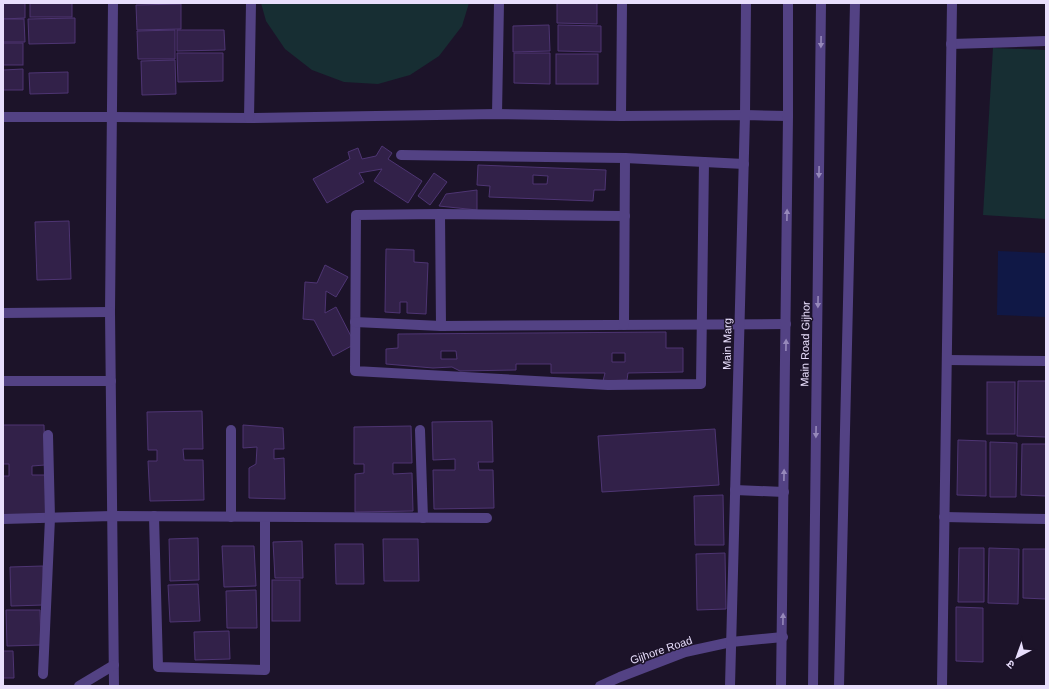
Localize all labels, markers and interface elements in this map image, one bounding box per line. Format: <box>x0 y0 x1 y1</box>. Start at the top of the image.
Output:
one-way arrow <box>818 36 824 49</box>
one-way arrow <box>816 166 823 178</box>
one-way arrow <box>784 208 790 221</box>
one-way arrow <box>815 296 821 309</box>
street label: Main Road Gijhor <box>798 301 812 387</box>
street label: Main Marg <box>721 318 733 370</box>
one-way arrow <box>783 338 789 351</box>
one-way arrow <box>813 426 819 439</box>
one-way arrow <box>781 469 788 481</box>
one-way arrow <box>780 612 786 625</box>
street label: Gijhore Road <box>628 634 694 666</box>
north arrow <box>997 637 1037 677</box>
text: उ <box>1004 658 1017 671</box>

